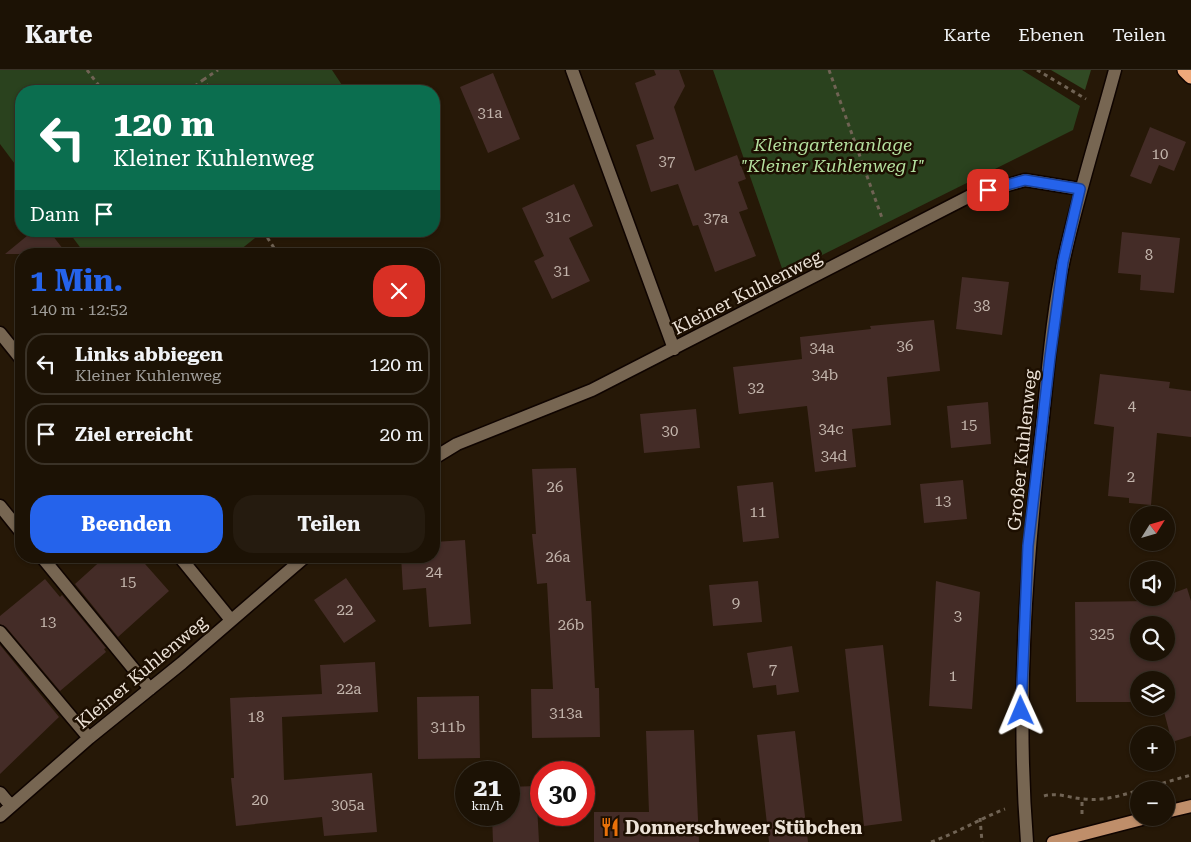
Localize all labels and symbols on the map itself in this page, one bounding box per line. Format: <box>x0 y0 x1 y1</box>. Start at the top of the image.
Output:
house number: 31a <box>478 104 502 122</box>
park label: Kleingartenanlage "Kleiner Kuhlenweg I" <box>741 134 925 176</box>
house number: 10 <box>1152 145 1168 163</box>
house number: 37 <box>659 152 675 170</box>
pin <box>967 169 1009 211</box>
house number: 31c <box>545 208 571 226</box>
house number: 37a <box>704 209 728 227</box>
street label: Kleiner Kuhlenweg <box>669 245 826 339</box>
house number: 8 <box>1145 246 1153 264</box>
house number: 31 <box>554 262 570 280</box>
house number: 38 <box>974 297 990 315</box>
house number: 36 <box>897 337 913 355</box>
house number: 34a <box>810 339 834 357</box>
house number: 34b <box>812 366 838 384</box>
street label: Großer Kuhlenweg <box>1003 368 1041 532</box>
house number: 32 <box>748 379 764 397</box>
house number: 4 <box>1128 397 1137 415</box>
house number: 15 <box>961 416 977 434</box>
house number: 34c <box>818 420 844 438</box>
house number: 30 <box>662 422 678 440</box>
house number: 34d <box>821 447 848 465</box>
house number: 2 <box>1127 468 1135 486</box>
house number: 26 <box>547 478 563 496</box>
house number: 13 <box>935 492 951 510</box>
house number: 11 <box>750 503 766 521</box>
north arrow <box>1130 506 1175 551</box>
house number: 26a <box>546 548 570 566</box>
house number: 24 <box>426 563 443 581</box>
house number: 15 <box>120 573 136 591</box>
house number: 9 <box>732 594 740 612</box>
house number: 22 <box>337 601 353 619</box>
house number: 3 <box>954 607 962 625</box>
street label: Kleiner Kuhlenweg <box>71 611 211 733</box>
house number: 13 <box>40 613 56 631</box>
house number: 26b <box>558 616 584 634</box>
house number: 325 <box>1089 625 1115 643</box>
house number: 7 <box>769 660 777 678</box>
house number: 1 <box>949 667 957 685</box>
house number: 22a <box>337 680 361 698</box>
position arrow <box>994 684 1046 736</box>
house number: 313a <box>549 704 583 722</box>
house number: 18 <box>248 708 264 726</box>
house number: 311b <box>431 718 465 736</box>
speed limit sign: 30 <box>530 761 595 826</box>
house number: 20 <box>252 791 268 809</box>
house number: 305a <box>331 796 365 814</box>
restaurant icon: Donnerschweer Stübchen <box>599 816 621 838</box>
place label: Donnerschweer Stübchen <box>625 817 862 838</box>

